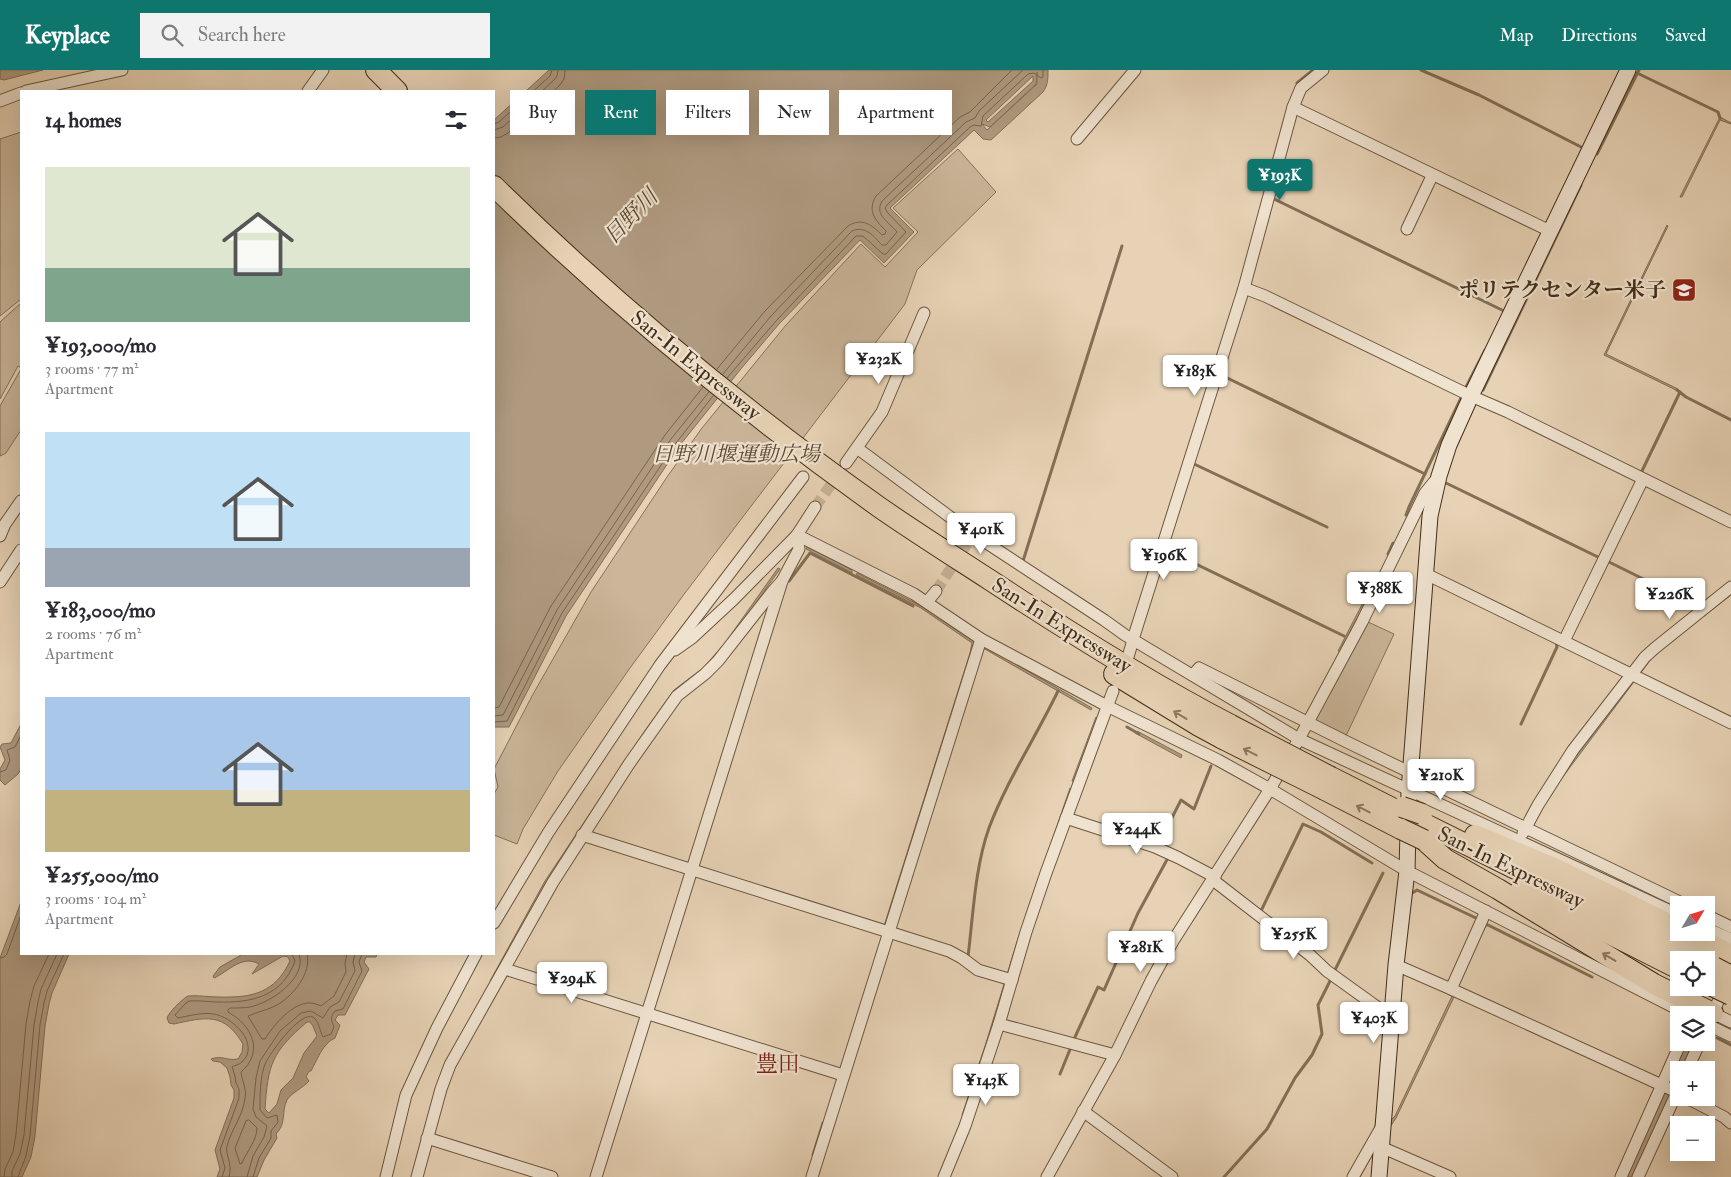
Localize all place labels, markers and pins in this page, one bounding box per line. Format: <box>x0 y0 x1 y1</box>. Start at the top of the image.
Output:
pin: ¥193K <box>1245 158 1315 201</box>
place label: ポリテクセンター米子 <box>1458 277 1666 304</box>
school or university icon: ポリテクセンター米子 <box>1671 277 1697 303</box>
pin: ¥232K <box>844 342 914 385</box>
pin: ¥183K <box>1160 354 1230 397</box>
pin: ¥401K <box>946 512 1016 555</box>
pin: ¥196K <box>1129 538 1199 581</box>
pin: ¥388K <box>1345 572 1415 614</box>
pin: ¥226K <box>1635 578 1705 620</box>
pin: ¥210K <box>1406 758 1476 801</box>
pin: ¥244K <box>1102 812 1172 855</box>
pin: ¥255K <box>1259 918 1329 960</box>
pin: ¥281K <box>1106 930 1176 973</box>
pin: ¥294K <box>537 962 607 1004</box>
pin: ¥403K <box>1339 1002 1409 1044</box>
pin: ¥143K <box>951 1064 1021 1106</box>

